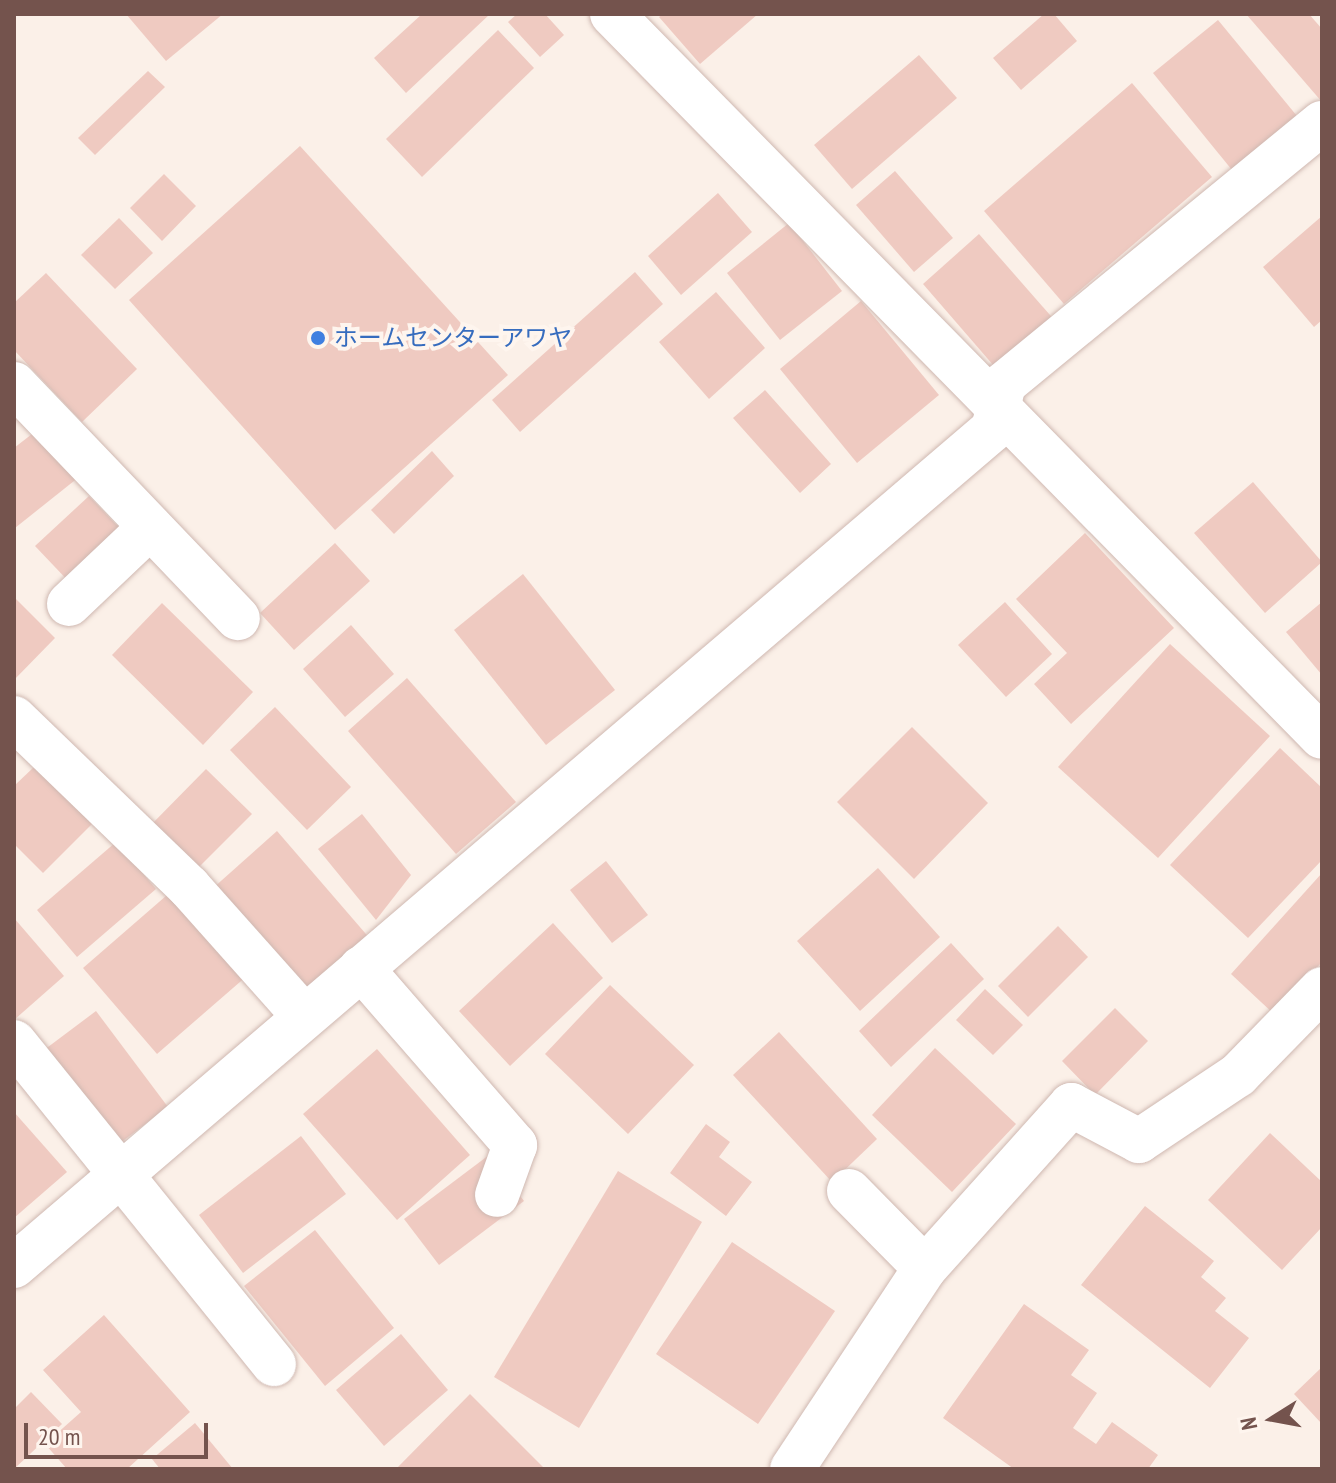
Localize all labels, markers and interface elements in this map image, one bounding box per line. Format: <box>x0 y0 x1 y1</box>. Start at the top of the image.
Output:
place label: ホームセンターアワヤ <box>334 324 574 352</box>
marker: ホームセンターアワヤ <box>309 329 327 347</box>
north arrow <box>1232 1379 1312 1459</box>
scale bar <box>28 1407 212 1457</box>
text: N <box>1234 1415 1263 1432</box>
text: 20 m <box>38 1421 80 1452</box>

